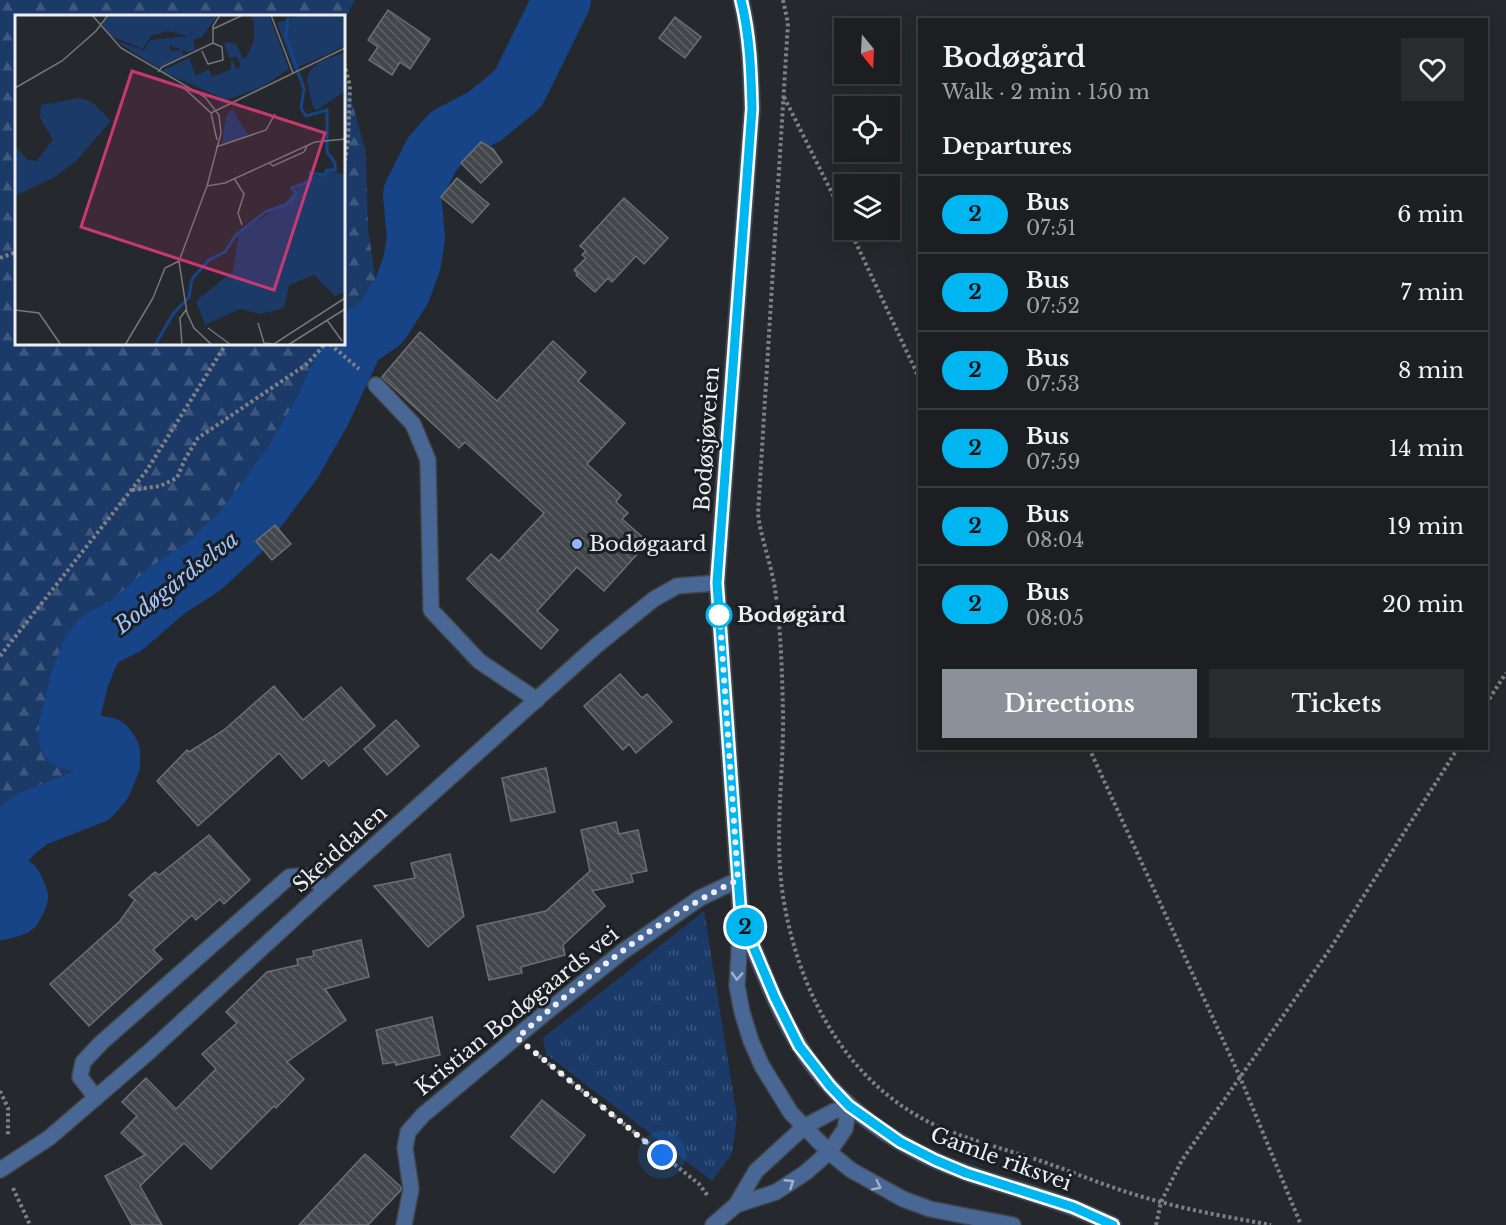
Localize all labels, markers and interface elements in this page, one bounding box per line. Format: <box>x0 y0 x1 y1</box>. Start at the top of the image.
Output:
inset map <box>15 15 345 345</box>
north arrow <box>834 18 900 84</box>
map controls <box>834 18 900 240</box>
button: heart <box>1401 38 1464 101</box>
text: Bodøgård <box>942 40 1086 75</box>
text: Walk · 2 min · 150 m <box>942 80 1150 104</box>
button: locate <box>834 96 900 162</box>
text: Departures <box>942 133 1072 160</box>
button: layers <box>834 174 900 240</box>
text: Bus <box>1026 189 1069 216</box>
text: 2 <box>968 201 982 227</box>
text: 6 min <box>1397 201 1464 228</box>
text: 07:51 <box>1026 216 1076 240</box>
text: Bus <box>1026 267 1069 294</box>
text: 2 <box>968 279 982 305</box>
text: 7 min <box>1400 279 1464 306</box>
text: 07:52 <box>1026 294 1080 318</box>
text: Bus <box>1026 345 1069 372</box>
text: 2 <box>968 357 982 383</box>
text: 8 min <box>1398 357 1464 384</box>
street label: Bodøsjøveien <box>689 366 725 512</box>
text: 07:53 <box>1026 372 1080 396</box>
text: Bus <box>1026 423 1069 450</box>
text: 2 <box>968 435 982 461</box>
text: 14 min <box>1389 435 1464 462</box>
text: 07:59 <box>1026 450 1080 474</box>
text: Bus <box>1026 501 1069 528</box>
text: 2 <box>968 513 982 539</box>
text: 19 min <box>1387 513 1464 540</box>
water label: Bodøgårdselva <box>108 526 244 640</box>
text: 08:04 <box>1026 528 1084 552</box>
place label: Bodøgaard <box>589 531 707 557</box>
marker: Bodøgaard <box>570 537 584 551</box>
text: Bus <box>1026 579 1069 606</box>
text: 2 <box>968 591 982 617</box>
text: 20 min <box>1382 591 1464 618</box>
marker: Bodøgård <box>706 602 732 628</box>
place label: Bodøgård <box>737 602 846 628</box>
text: 08:05 <box>1026 606 1084 630</box>
button: Directions <box>942 669 1197 738</box>
button: Tickets <box>1209 669 1464 738</box>
street label: Skeiddalen <box>287 800 393 898</box>
line badge: 2 <box>726 908 765 946</box>
text: 2 <box>738 914 752 940</box>
street label: Kristian Bodøgaards vei <box>410 921 624 1101</box>
one-way arrow <box>731 972 744 981</box>
street label: Gamle riksvei <box>927 1121 1075 1197</box>
your location <box>647 1140 677 1170</box>
one-way arrow <box>870 1178 881 1190</box>
one-way arrow <box>783 1180 794 1191</box>

